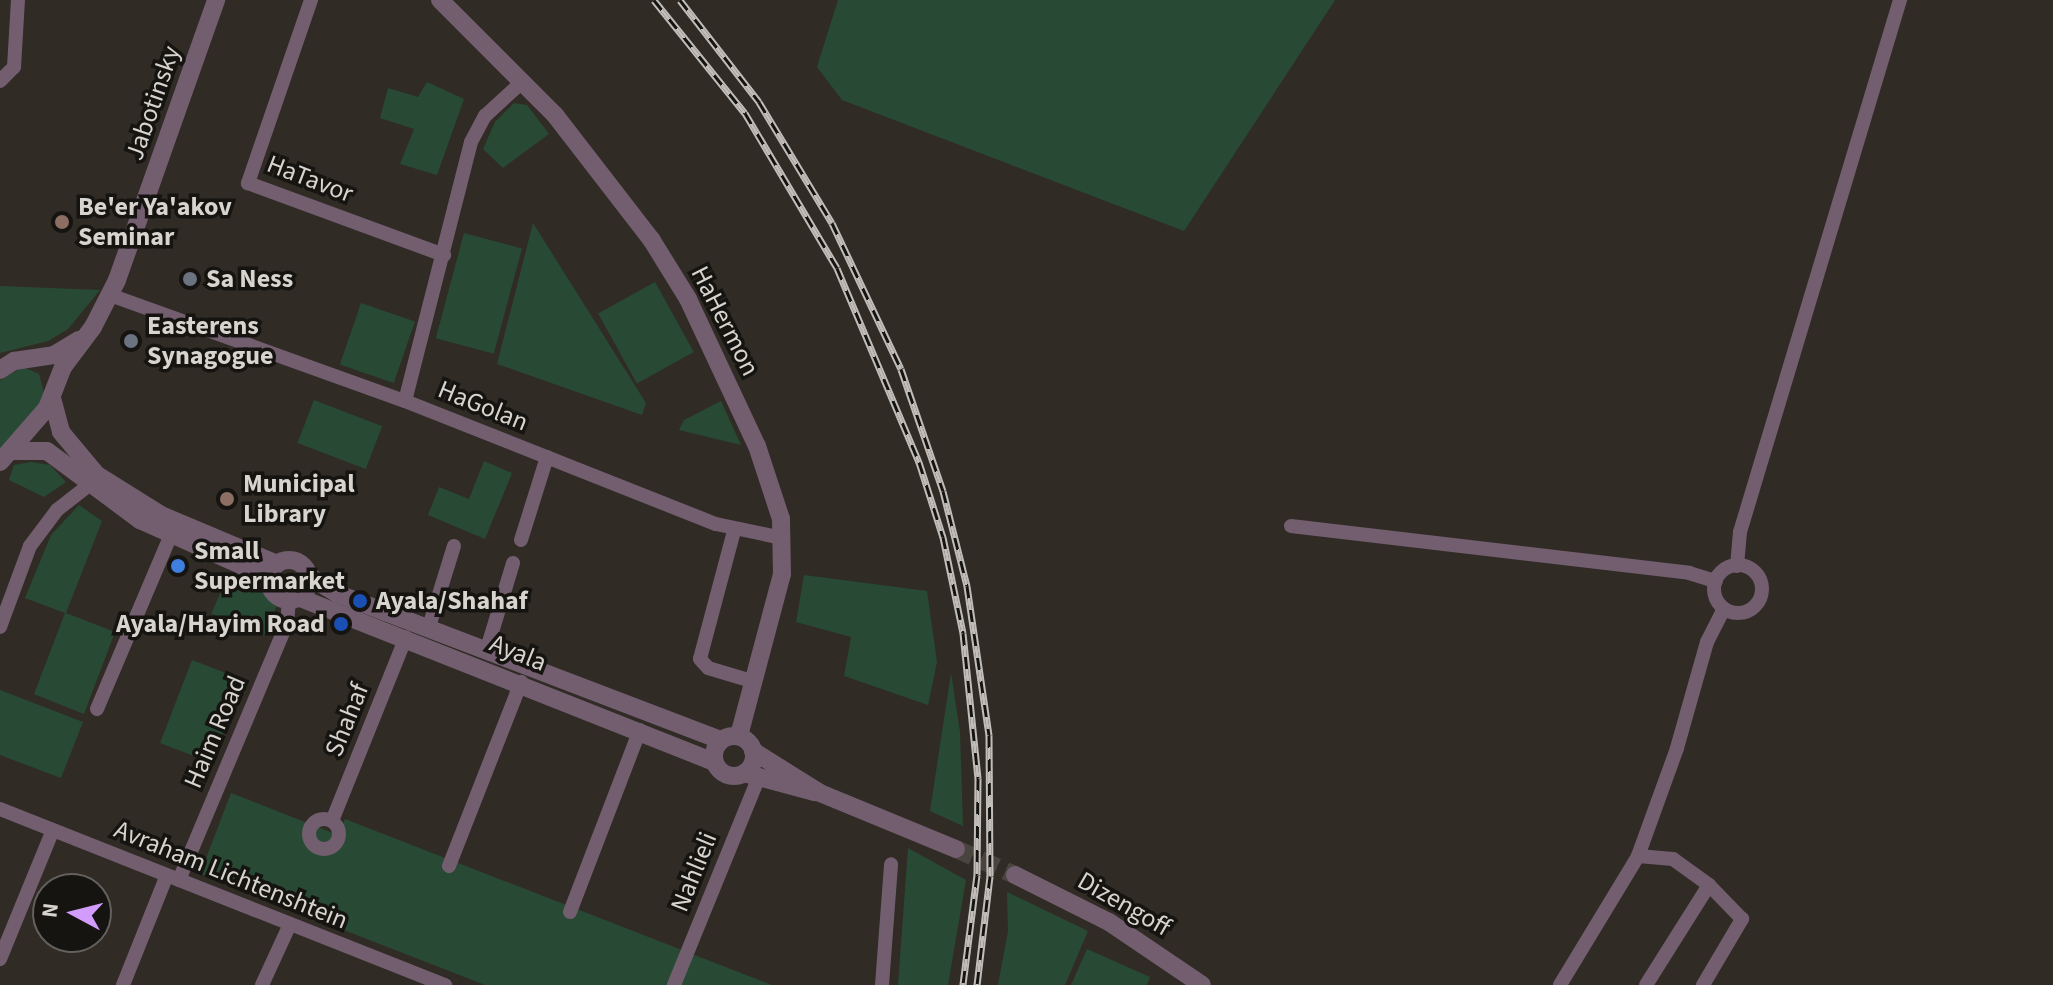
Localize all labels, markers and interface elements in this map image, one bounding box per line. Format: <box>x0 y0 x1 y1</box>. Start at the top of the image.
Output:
street label: Jabotinsky <box>119 42 187 164</box>
street label: HaTavor <box>263 148 357 210</box>
place label: Be'er Ya'akov Seminar <box>78 191 232 252</box>
marker: Be'er Ya'akov Seminar <box>53 213 71 231</box>
street label: HaHermon <box>684 261 766 381</box>
place label: Sa Ness <box>206 263 293 295</box>
marker: Sa Ness <box>181 270 199 288</box>
place label: Easterens Synagogue <box>147 310 274 372</box>
marker: Easterens Synagogue <box>122 332 140 350</box>
street label: HaGolan <box>434 374 532 438</box>
place label: Municipal Library <box>243 468 355 530</box>
marker: Municipal Library <box>218 490 236 508</box>
place label: Small Supermarket <box>194 535 345 596</box>
marker: Small Supermarket <box>169 557 187 575</box>
place label: Ayala/Shahaf <box>376 585 528 617</box>
marker: Ayala/Shahaf <box>351 592 369 610</box>
place label: Ayala/Hayim Road <box>116 608 325 640</box>
marker: Ayala/Hayim Road <box>332 615 350 633</box>
street label: Ayala <box>485 628 551 678</box>
street label: Haim Road <box>177 671 253 793</box>
street label: Shahaf <box>318 679 376 761</box>
street label: Avraham Lichtenshtein <box>110 814 352 936</box>
street label: Nahlieli <box>664 828 724 916</box>
street label: Dizengoff <box>1072 865 1176 943</box>
north arrow <box>32 873 112 953</box>
text: N <box>33 901 67 920</box>

